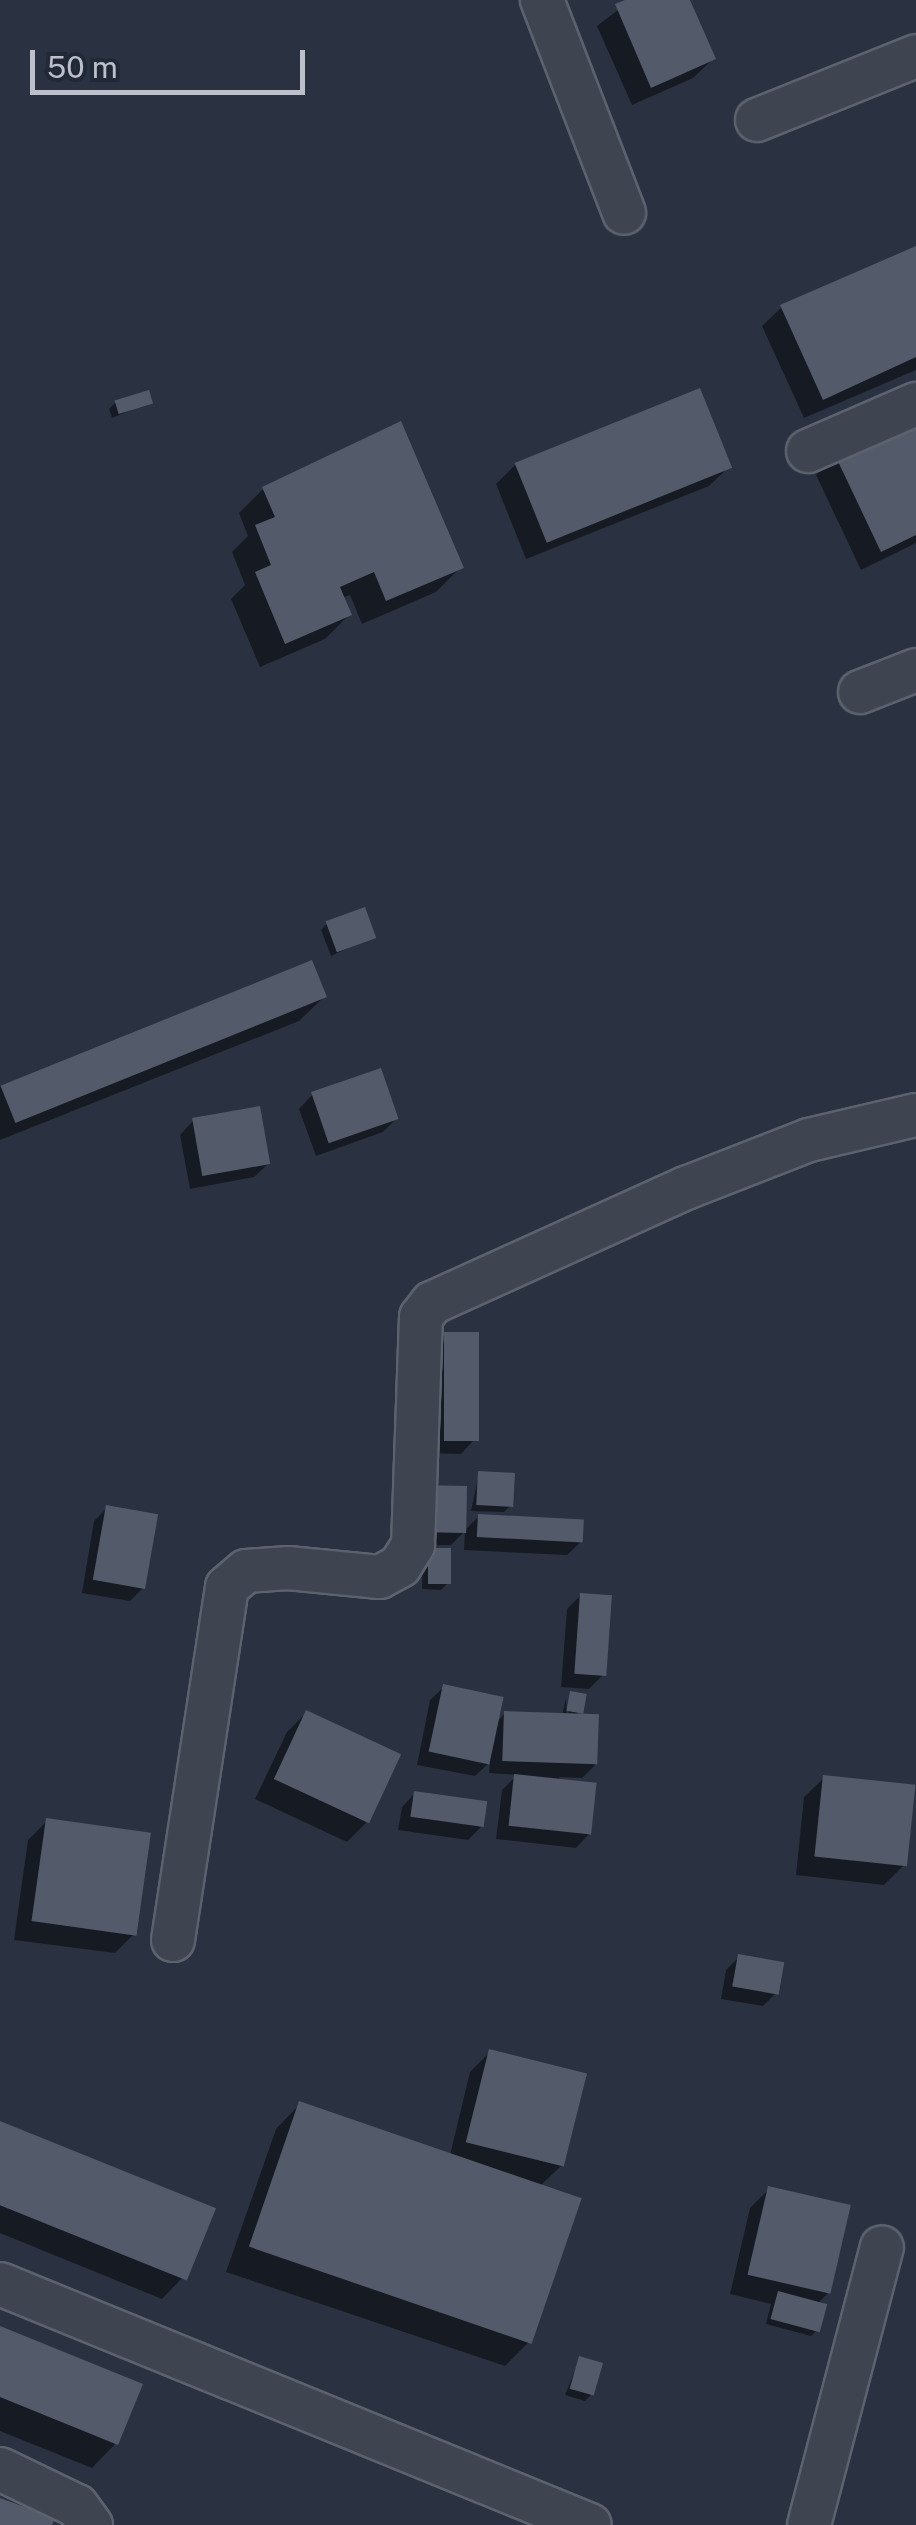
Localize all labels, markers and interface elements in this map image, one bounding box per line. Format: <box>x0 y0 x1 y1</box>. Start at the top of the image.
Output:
scale bar <box>35 30 310 92</box>
text: 50 m <box>47 49 118 85</box>

